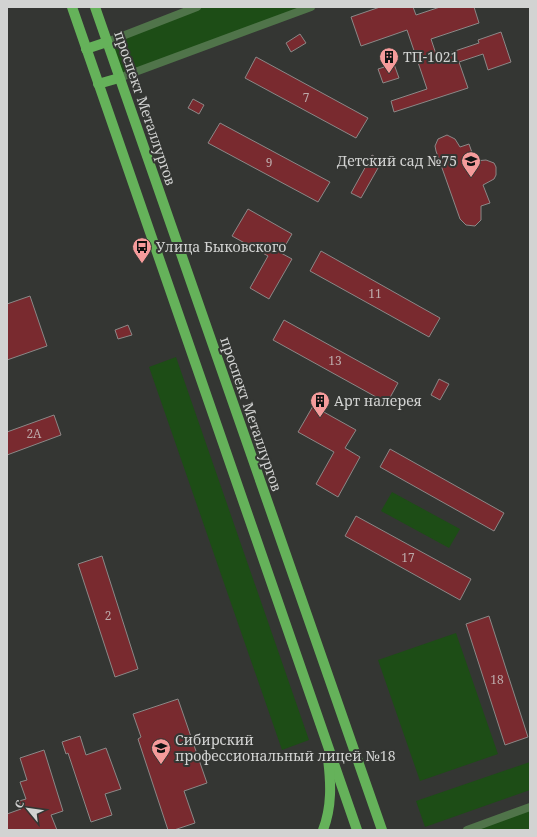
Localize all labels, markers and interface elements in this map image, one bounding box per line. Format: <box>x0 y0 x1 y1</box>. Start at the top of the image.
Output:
street label: проспект Металлургов <box>110 28 181 188</box>
building icon: ТП-1021 <box>378 46 400 74</box>
place label: ТП-1021 <box>403 47 458 66</box>
house number: 7 <box>303 89 310 106</box>
school or university icon: Детский сад №75 <box>460 150 482 178</box>
place label: Детский сад №75 <box>337 151 457 170</box>
house number: 9 <box>266 154 272 171</box>
bus stop icon: Улица Быковского <box>131 236 153 264</box>
place label: Улица Быковского <box>156 237 286 256</box>
house number: 11 <box>368 285 382 302</box>
street label: проспект Металлургов <box>216 334 287 494</box>
house number: 13 <box>328 352 342 369</box>
building icon: Арт налерея <box>309 390 331 418</box>
place label: Арт налерея <box>334 391 422 410</box>
house number: 2А <box>26 425 42 442</box>
house number: 17 <box>401 549 415 566</box>
house number: 2 <box>105 607 111 624</box>
house number: 18 <box>490 671 504 688</box>
place label: Сибирский профессиональный лицей №18 <box>175 730 396 765</box>
school or university icon: Сибирский профессиональный лицей №18 <box>150 737 172 765</box>
north arrow <box>8 789 48 829</box>
text: С <box>10 797 27 811</box>

